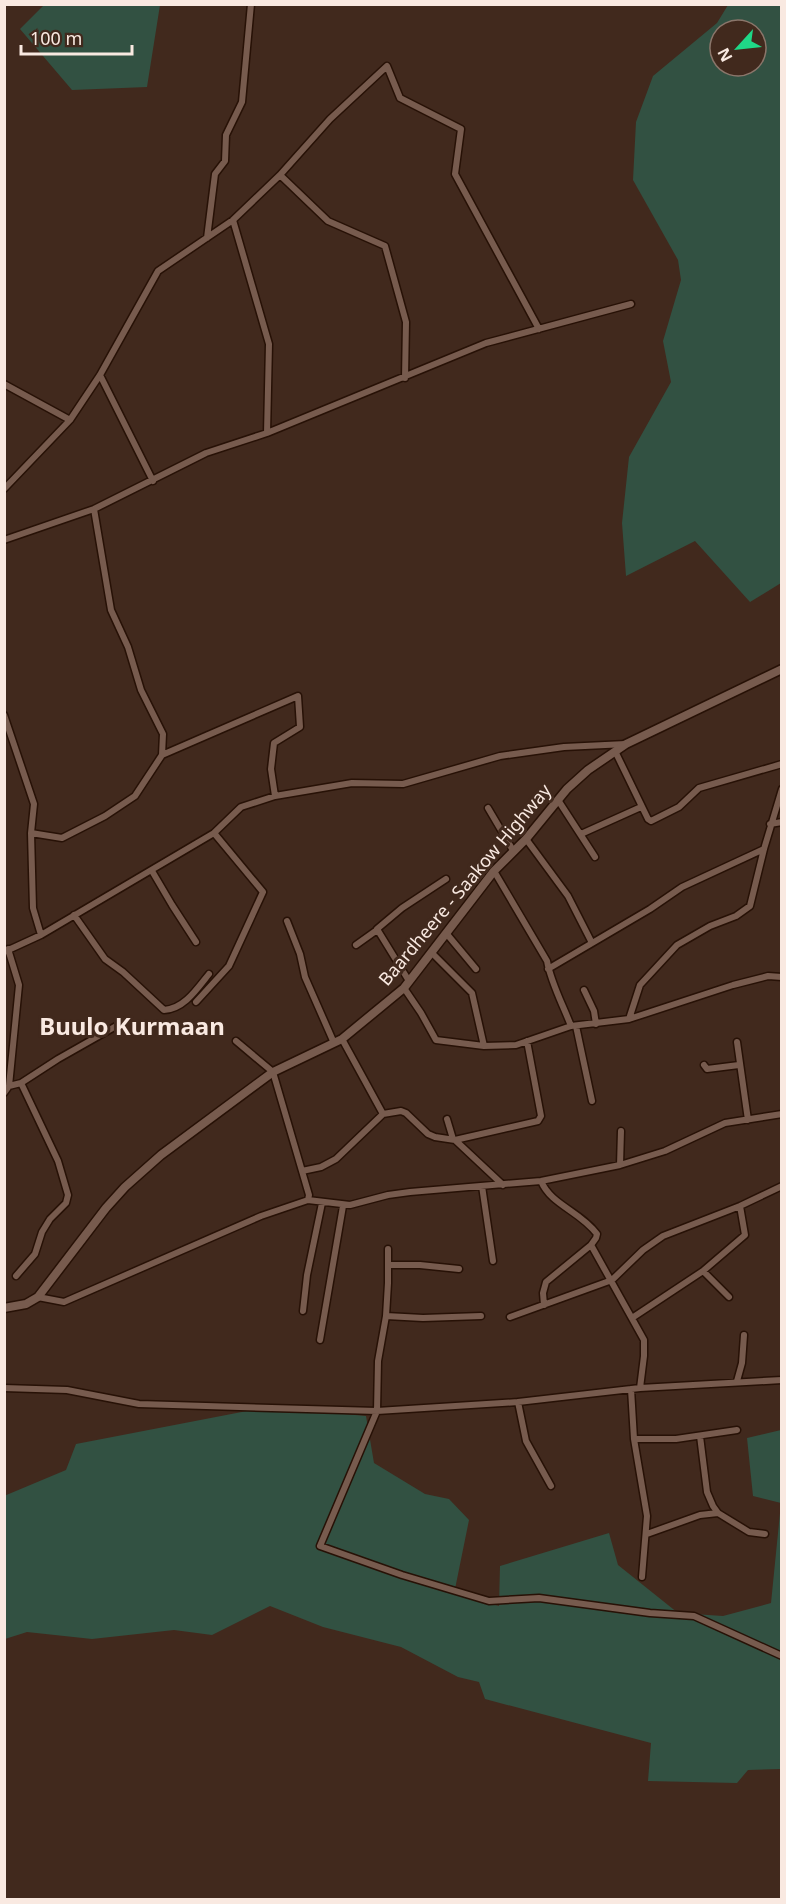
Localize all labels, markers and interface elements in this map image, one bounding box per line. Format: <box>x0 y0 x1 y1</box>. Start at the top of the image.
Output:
scale bar <box>21 18 132 56</box>
north arrow <box>708 18 768 78</box>
text: 100 m <box>30 26 82 50</box>
text: N <box>712 44 737 66</box>
street label: Baardheere - Saakow Highway <box>373 778 556 990</box>
district label: Buulo Kurmaan <box>39 1009 225 1042</box>

